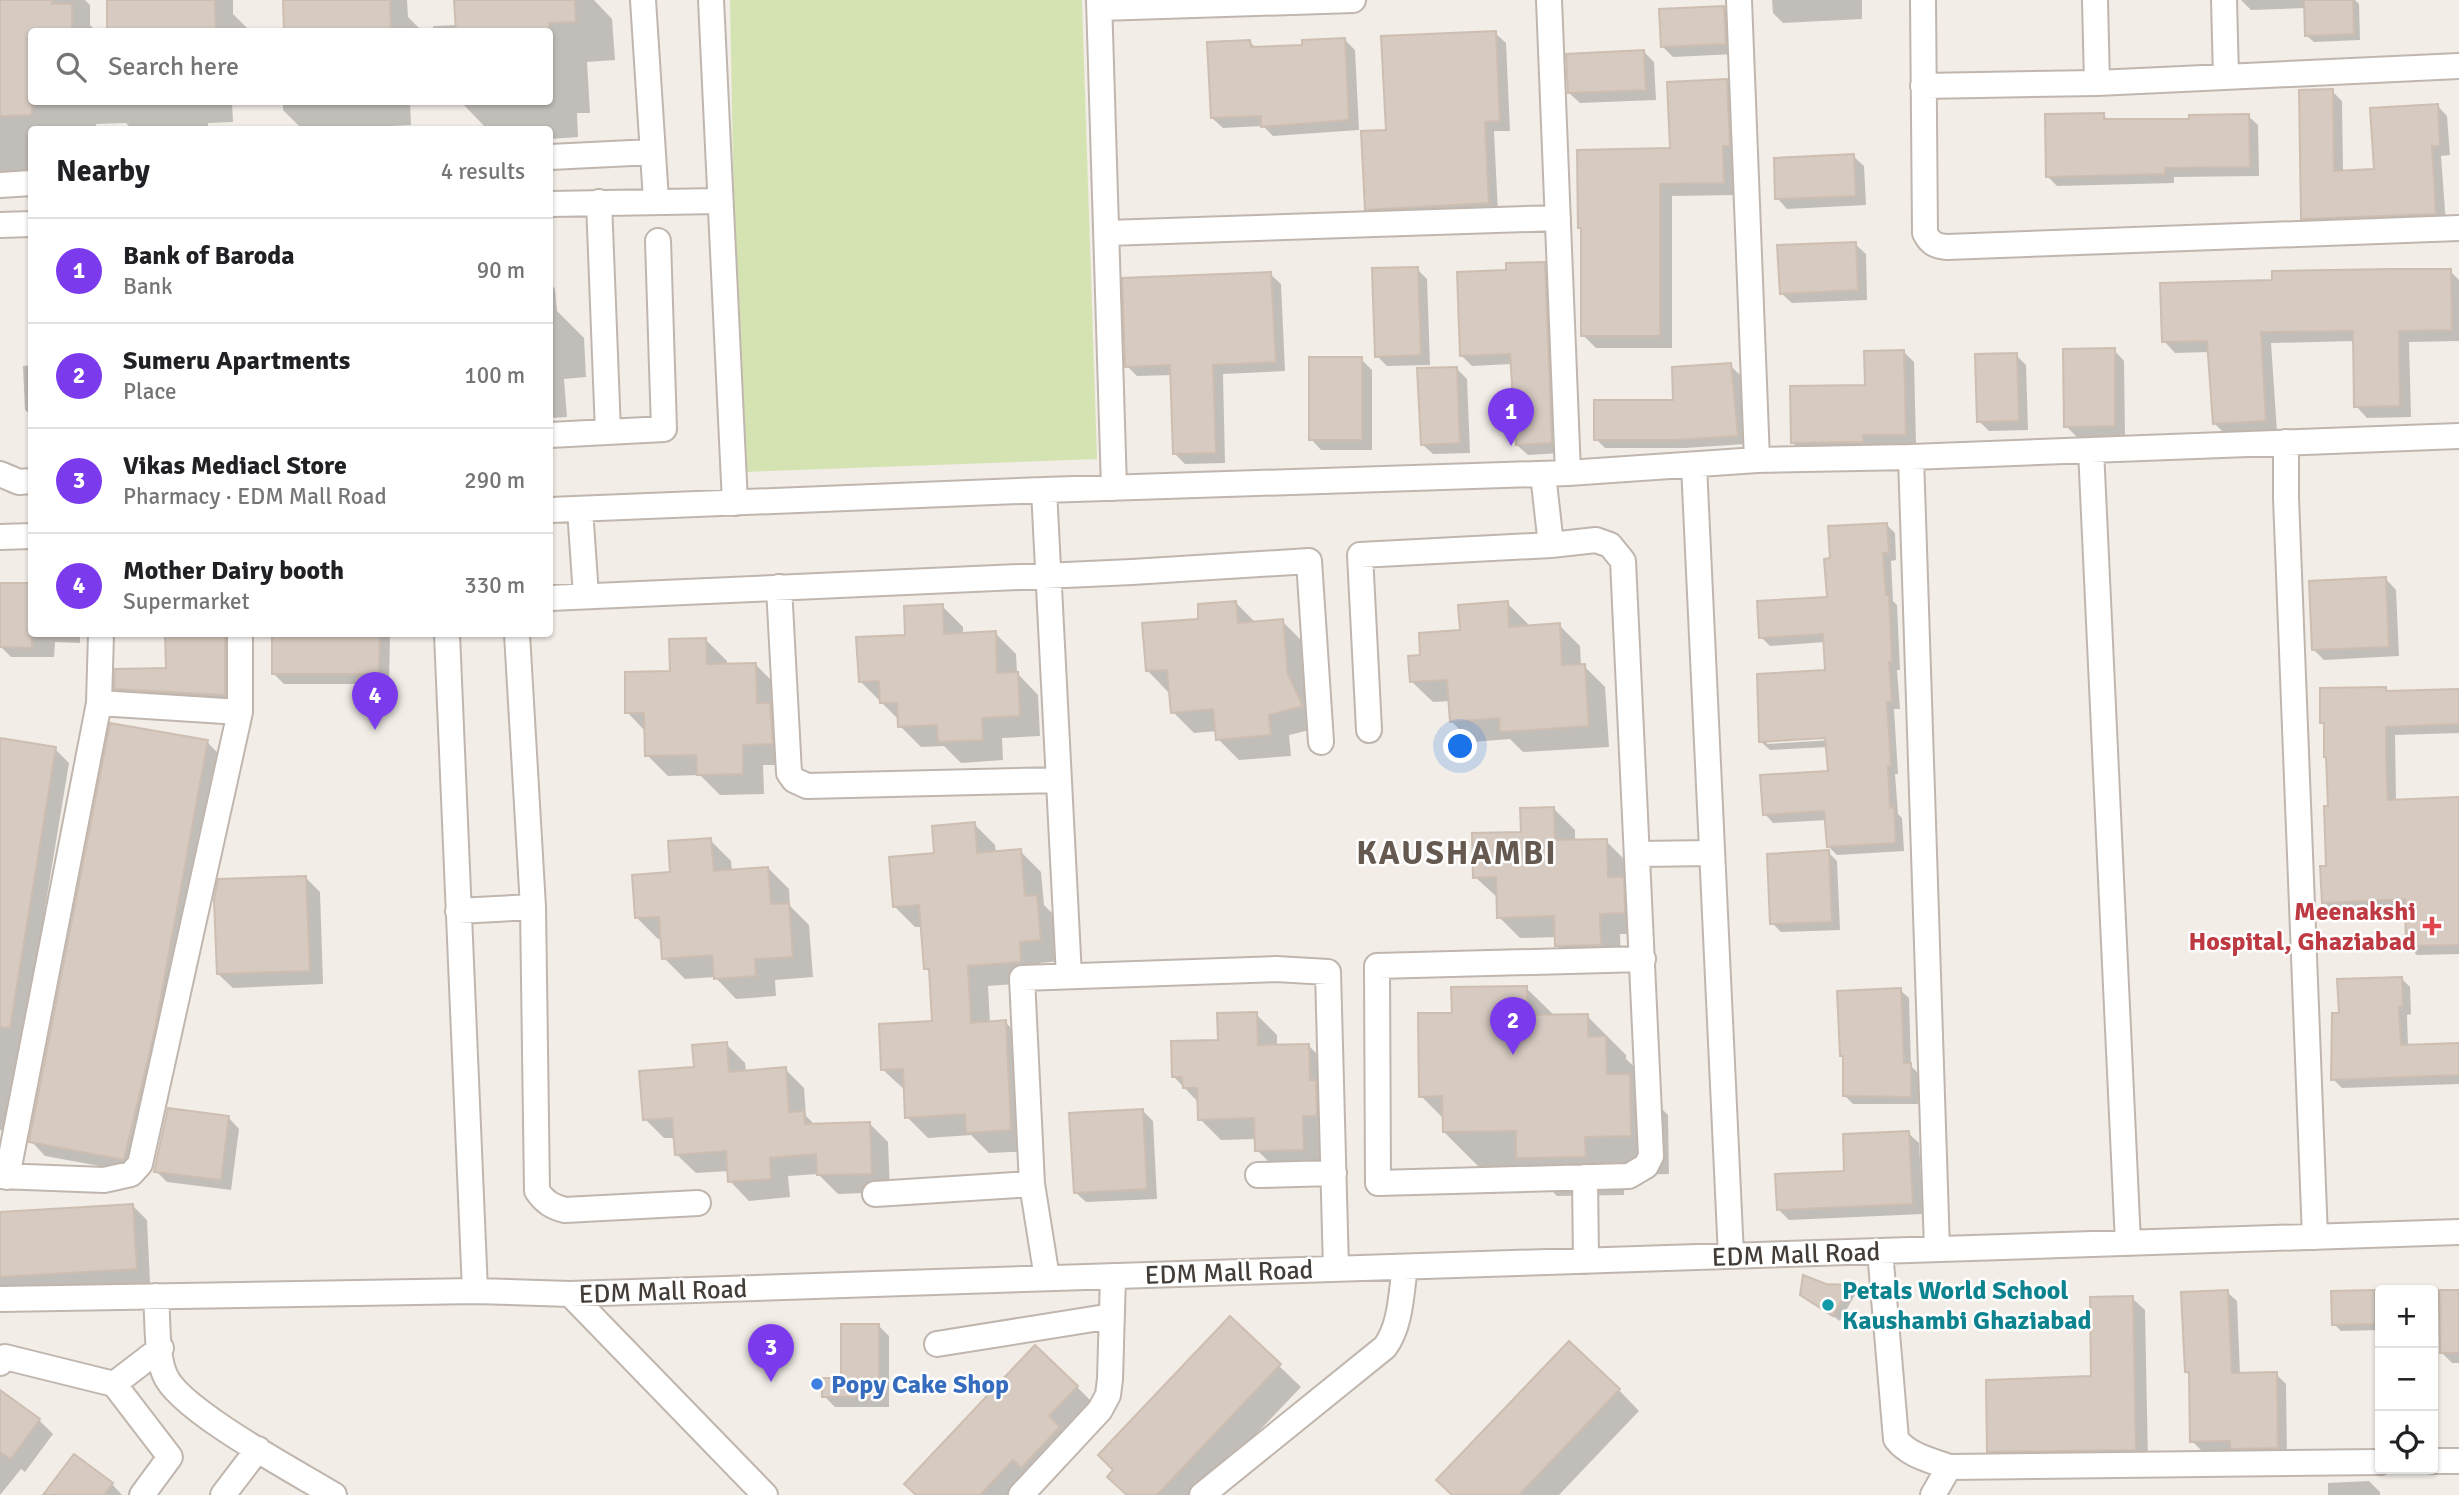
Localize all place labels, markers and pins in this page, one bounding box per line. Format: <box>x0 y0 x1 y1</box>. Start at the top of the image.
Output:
pin: 1 <box>1488 388 1534 446</box>
pin: 4 <box>352 672 398 730</box>
place label: Meenakshi Hospital, Ghaziabad <box>2188 896 2416 958</box>
marker: Meenakshi Hospital, Ghaziabad <box>2422 916 2442 936</box>
pin: 2 <box>1490 997 1536 1055</box>
place label: Petals World School Kaushambi Ghaziabad <box>1842 1275 2092 1337</box>
marker: Petals World School Kaushambi Ghaziabad <box>1820 1297 1836 1313</box>
pin: 3 <box>748 1324 794 1382</box>
place label: Popy Cake Shop <box>831 1369 1009 1401</box>
marker: Popy Cake Shop <box>809 1376 825 1392</box>

